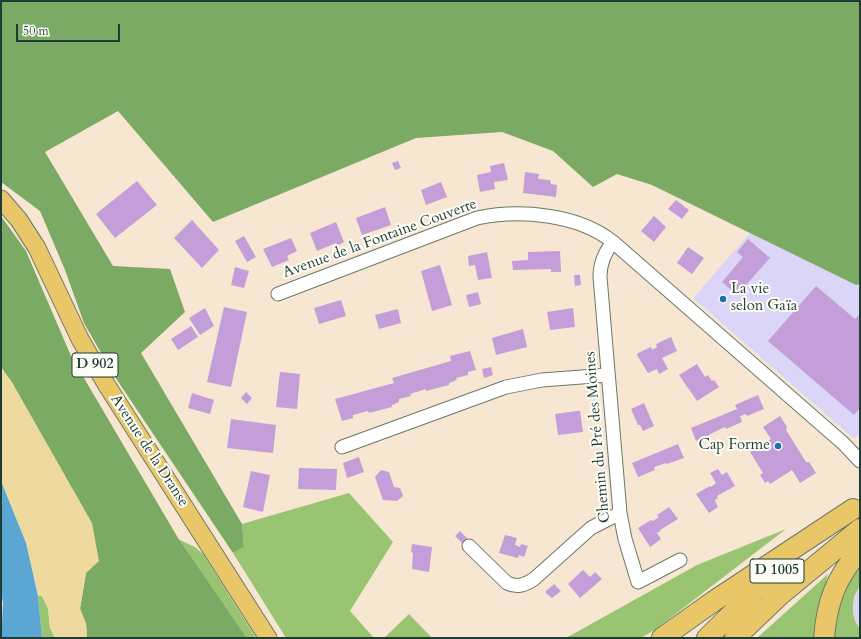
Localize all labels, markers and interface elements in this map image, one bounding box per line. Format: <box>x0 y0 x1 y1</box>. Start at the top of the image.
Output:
scale bar <box>18 16 122 42</box>
text: 50 m <box>23 23 49 39</box>
street label: Avenue de la Fontaine Couverte <box>281 195 479 283</box>
place label: La vie selon Gaïa <box>731 281 797 316</box>
marker: La vie selon Gaïa <box>718 294 728 304</box>
street label: Chemin du Pré des Moines <box>582 351 614 523</box>
road number: D 902 <box>72 353 118 377</box>
street label: Avenue de la Dranse <box>106 391 192 511</box>
place label: Cap Forme <box>698 437 770 455</box>
marker: Cap Forme <box>773 441 783 451</box>
road number: D 1005 <box>750 559 804 583</box>

